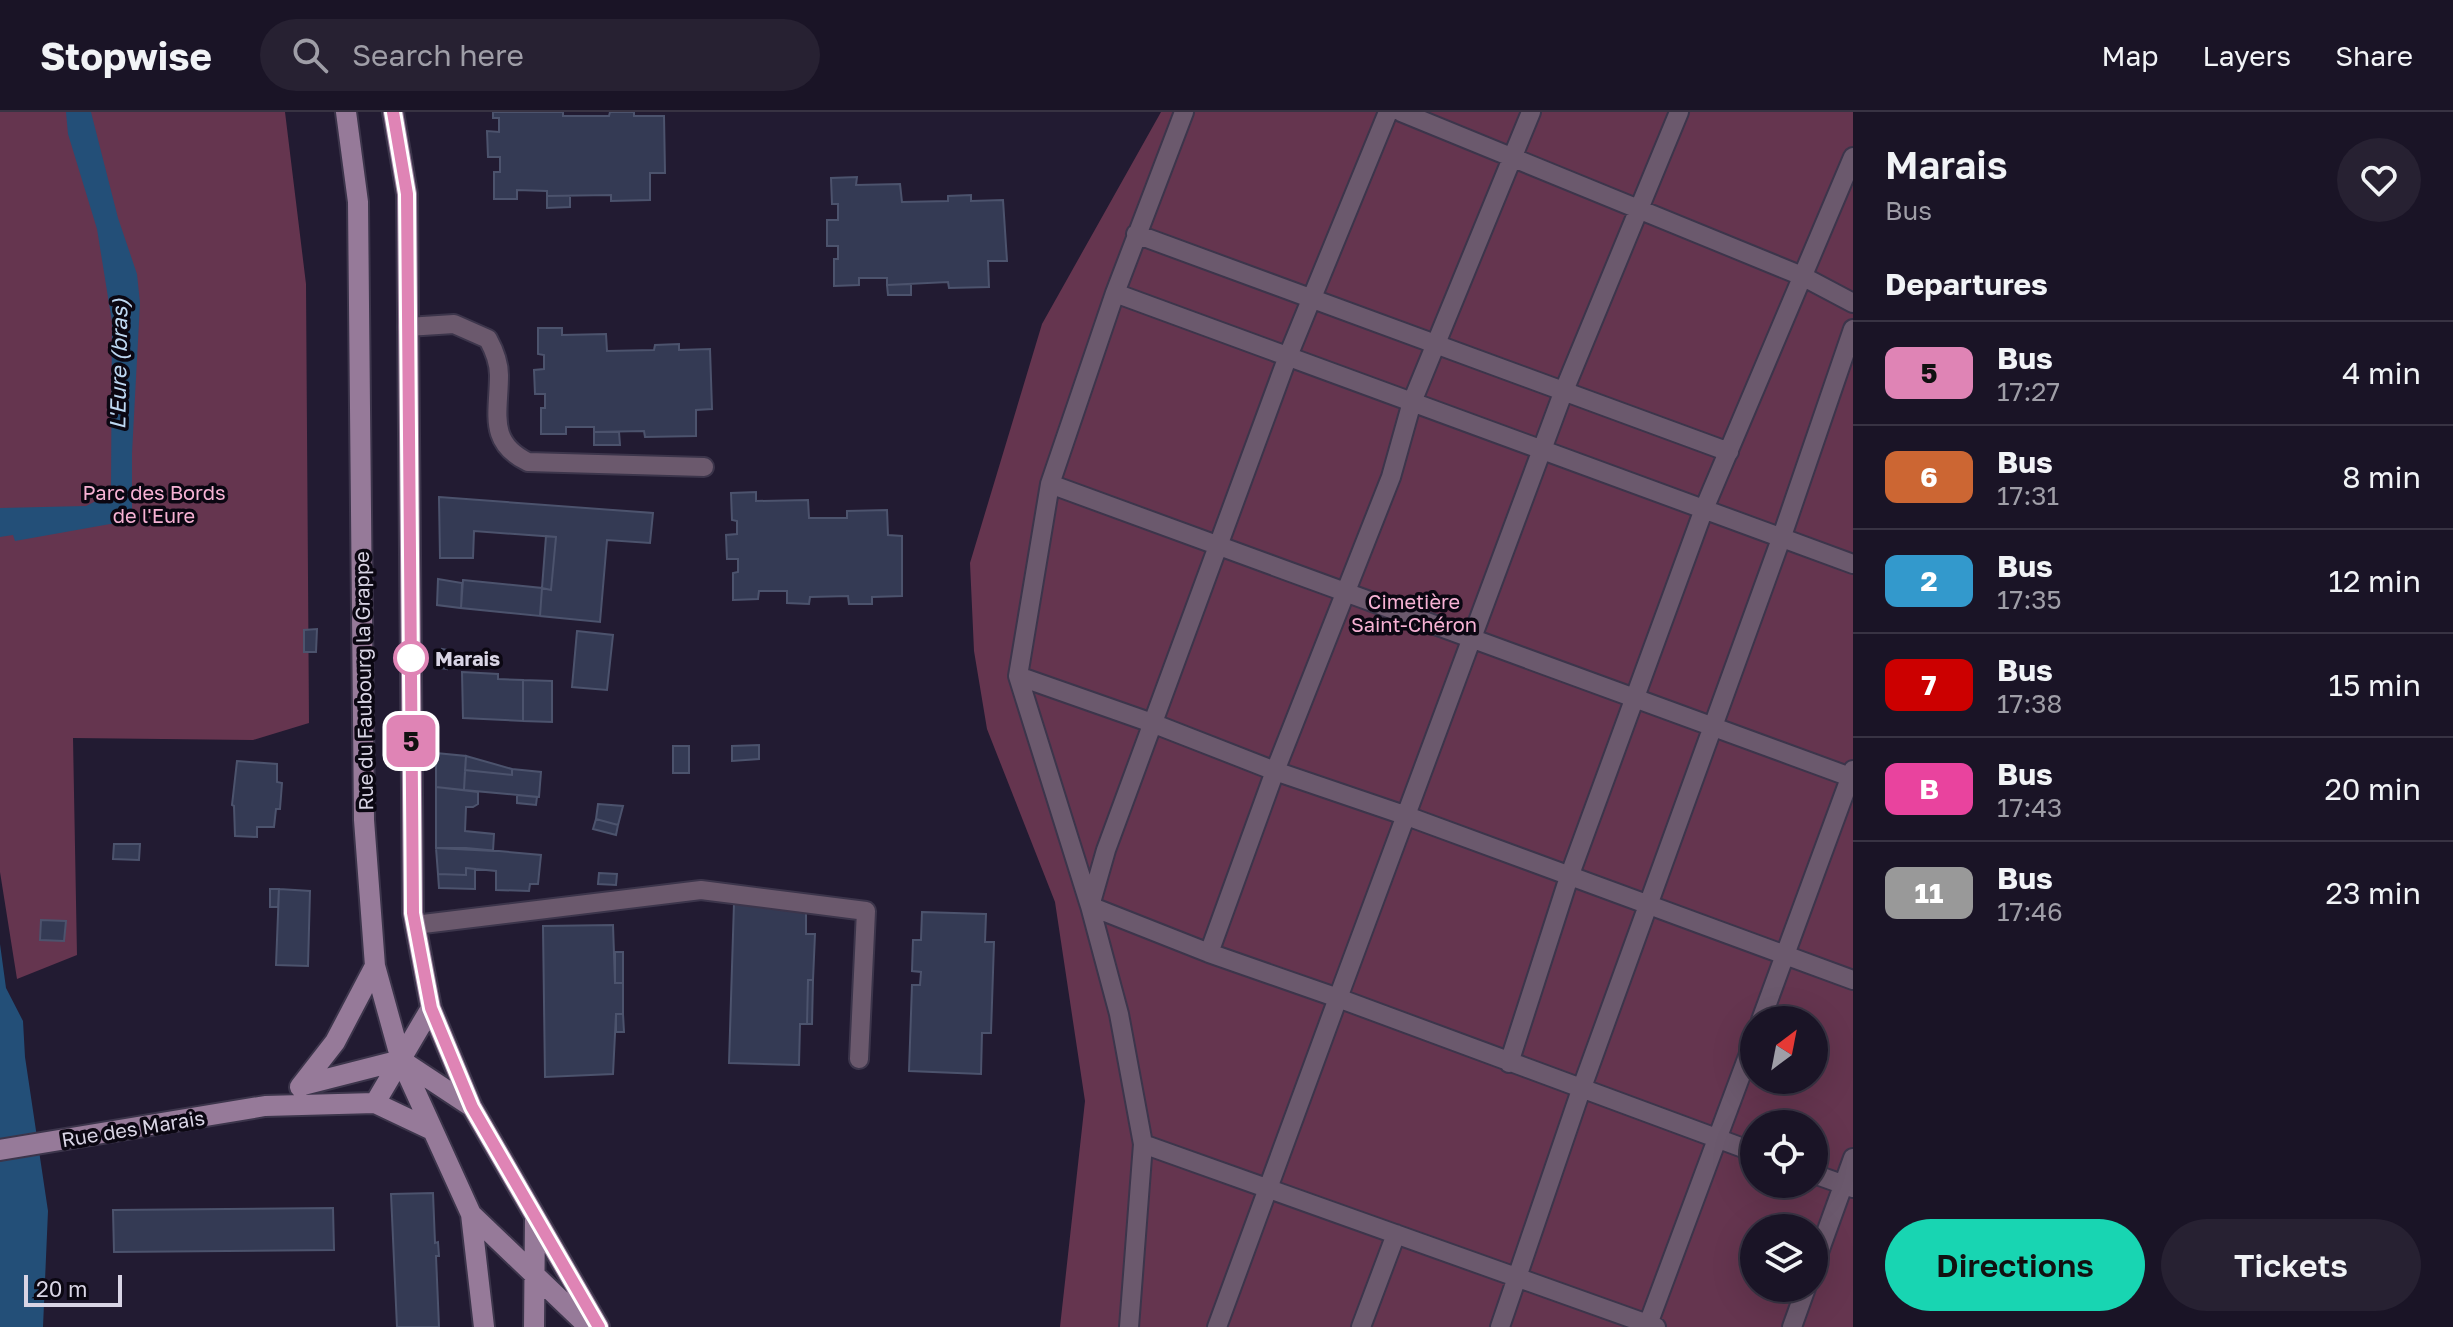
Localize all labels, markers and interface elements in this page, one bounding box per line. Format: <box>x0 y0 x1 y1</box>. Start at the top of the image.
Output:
search box <box>260 19 820 91</box>
text: Stopwise <box>40 33 212 78</box>
icon: search <box>288 33 332 77</box>
text: Search here <box>352 37 524 73</box>
text: Map <box>2101 39 2159 72</box>
text: Layers <box>2203 39 2291 72</box>
text: Share <box>2335 39 2413 72</box>
button: heart <box>2337 138 2421 222</box>
text: Marais <box>1885 142 2008 187</box>
text: Bus <box>1885 195 1932 226</box>
text: Departures <box>1885 266 2048 302</box>
water label: L'Eure (bras) <box>103 298 133 430</box>
text: Bus <box>1997 340 2053 376</box>
text: 4 min <box>2342 355 2421 391</box>
text: 5 <box>1920 356 1938 389</box>
text: 17:27 <box>1997 376 2060 407</box>
text: Bus <box>1997 444 2053 480</box>
text: 8 min <box>2342 459 2421 495</box>
text: 6 <box>1920 460 1938 493</box>
park label: Parc des Bords de l'Eure <box>82 480 226 527</box>
text: 17:31 <box>1997 480 2059 511</box>
text: Bus <box>1997 548 2053 584</box>
street label: Rue du Faubourg la Grappe <box>349 551 377 811</box>
text: 12 min <box>2329 563 2421 599</box>
text: 2 <box>1920 564 1938 597</box>
text: 17:35 <box>1997 584 2061 615</box>
park label: Cimetière Saint-Chéron <box>1351 589 1477 636</box>
marker: Marais <box>394 641 428 675</box>
place label: Marais <box>435 646 500 670</box>
text: Bus <box>1997 652 2053 688</box>
text: 15 min <box>2329 667 2421 703</box>
text: 7 <box>1921 668 1937 701</box>
text: 17:38 <box>1997 688 2062 719</box>
line badge: 5 <box>385 715 437 767</box>
text: 5 <box>402 724 420 757</box>
text: Bus <box>1997 756 2053 792</box>
text: 20 min <box>2324 771 2421 807</box>
text: B <box>1919 772 1939 805</box>
text: 17:43 <box>1997 792 2062 823</box>
text: Bus <box>1997 860 2053 896</box>
text: 23 min <box>2326 875 2421 911</box>
text: 11 <box>1915 876 1943 909</box>
text: 17:46 <box>1997 896 2063 927</box>
north arrow <box>1740 1006 1828 1094</box>
map controls <box>1740 1006 1828 1302</box>
street label: Rue des Marais <box>60 1105 206 1151</box>
button: locate <box>1740 1110 1828 1198</box>
button: layers <box>1740 1214 1828 1302</box>
button: Directions <box>1885 1219 2145 1311</box>
button: Tickets <box>2161 1219 2421 1311</box>
scale bar <box>24 1271 122 1307</box>
text: 20 m <box>36 1275 87 1302</box>

